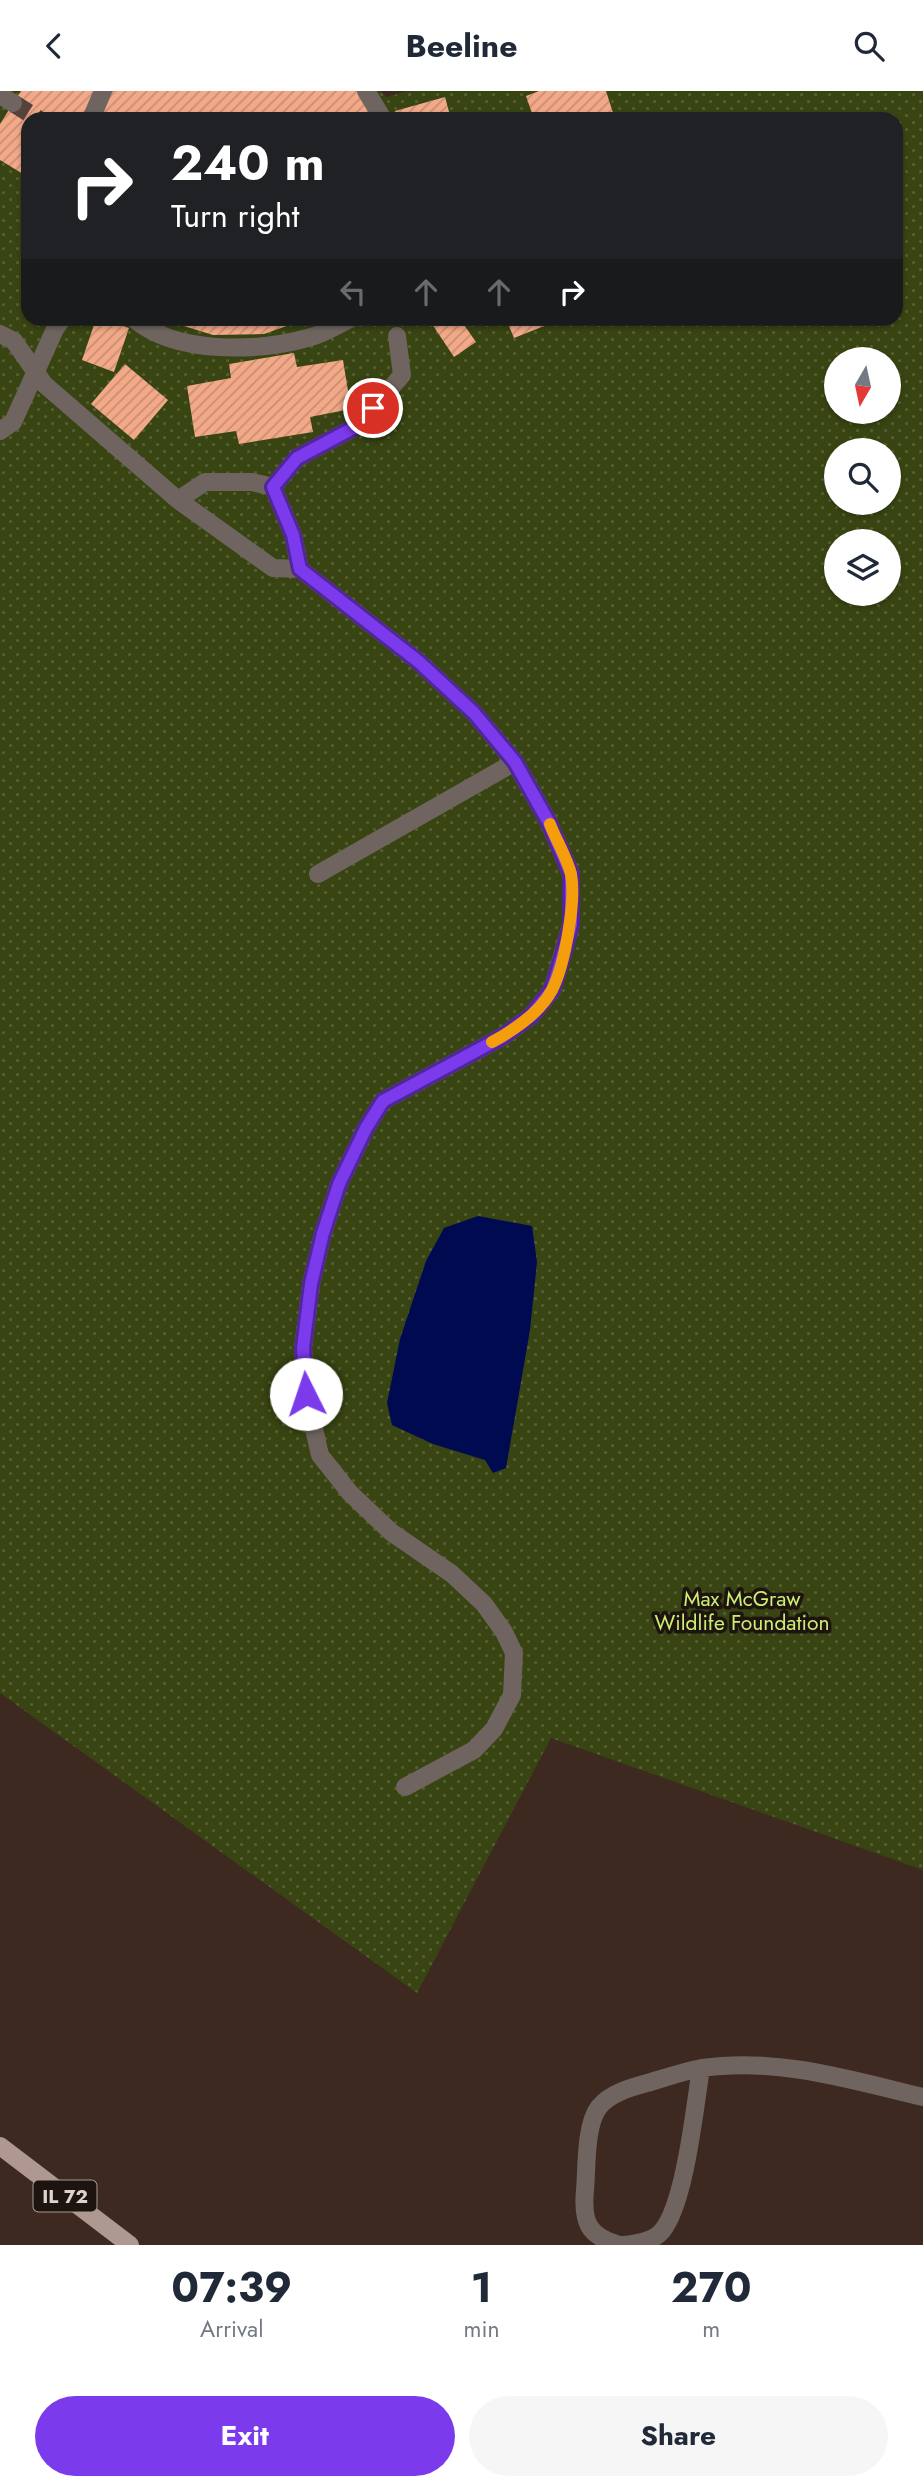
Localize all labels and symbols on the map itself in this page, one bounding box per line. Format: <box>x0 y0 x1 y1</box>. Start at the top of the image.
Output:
north arrow <box>824 347 901 423</box>
pin <box>343 378 403 438</box>
position arrow <box>269 1357 343 1431</box>
park label: Max McGraw Wildlife Foundation <box>655 1584 829 1638</box>
road number: IL 72 <box>34 2181 96 2211</box>

